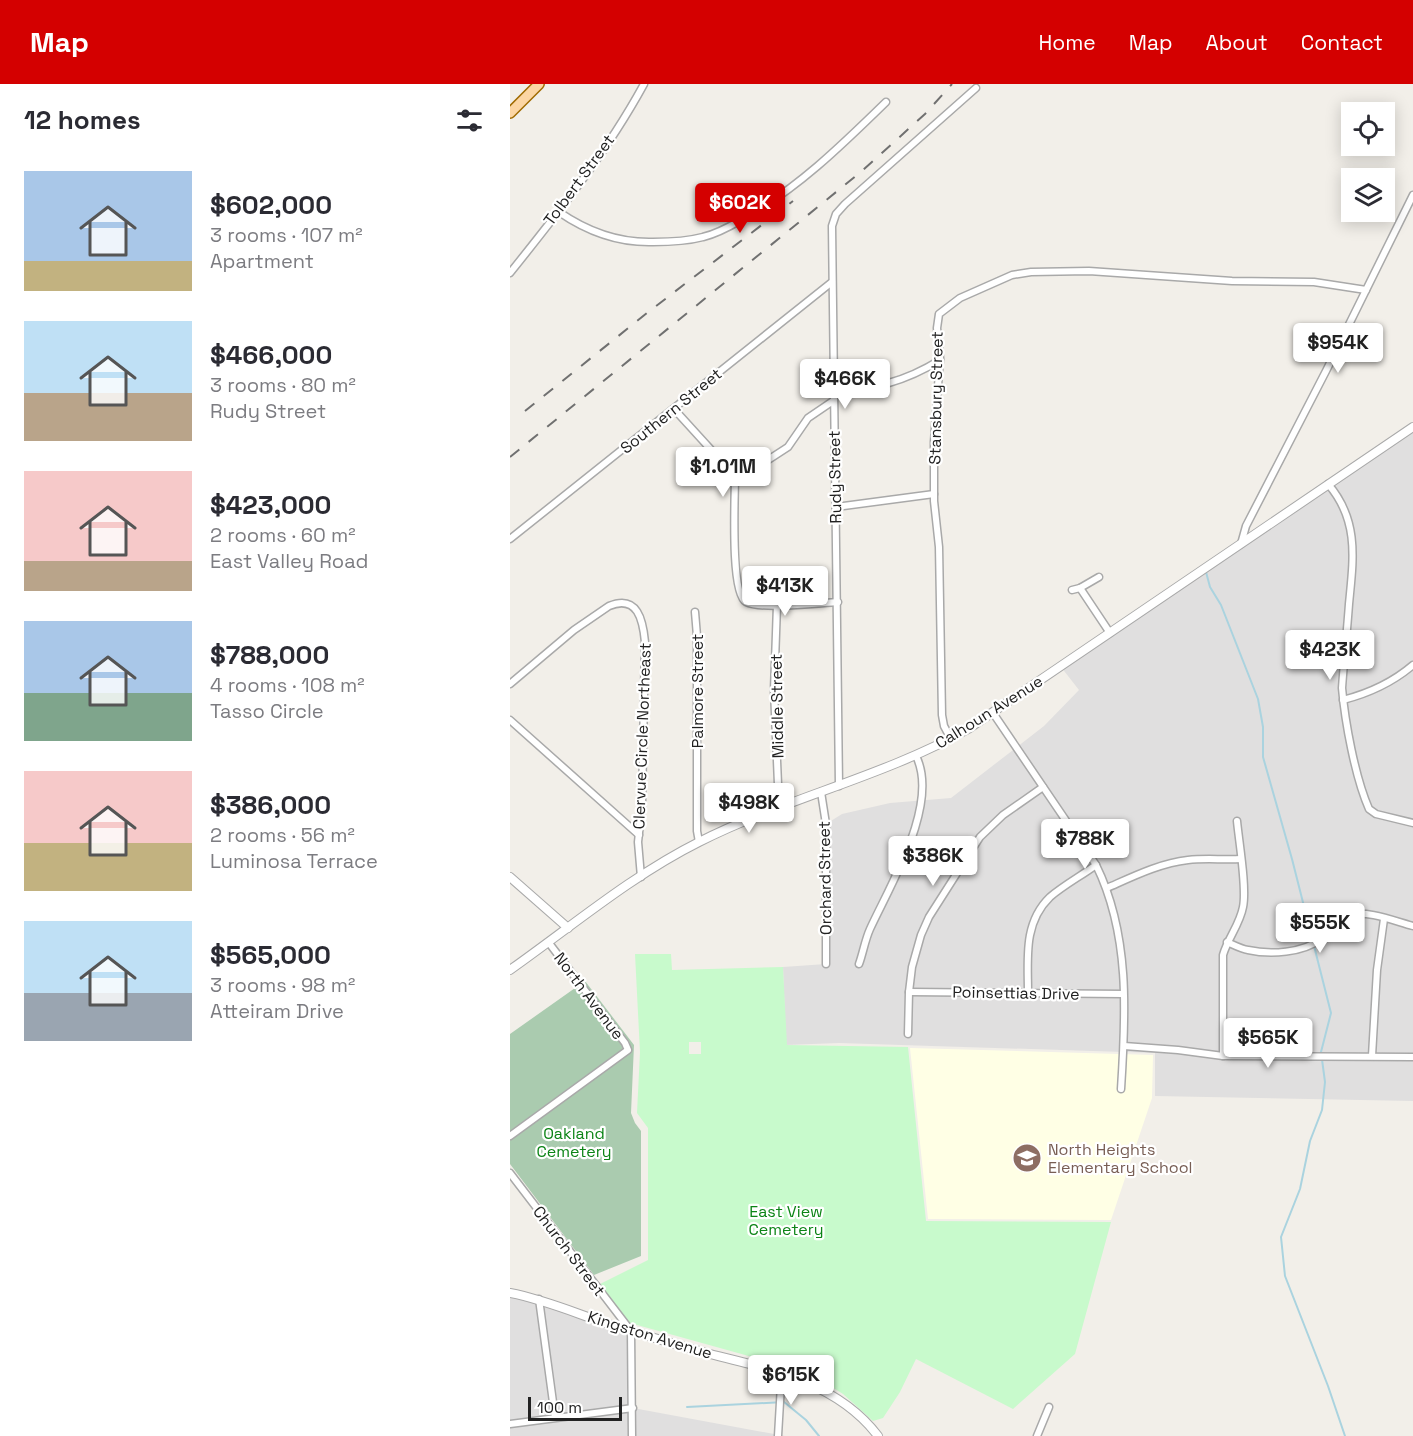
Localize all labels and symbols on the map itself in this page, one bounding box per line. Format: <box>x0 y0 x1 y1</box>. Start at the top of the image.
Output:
street label: Tolbert Street <box>539 130 619 230</box>
pin: $602K <box>698 183 782 234</box>
pin: $954K <box>1296 323 1380 374</box>
street label: Stansbury Street <box>924 331 948 465</box>
pin: $466K <box>803 359 887 410</box>
street label: Southern Street <box>616 364 726 458</box>
street label: Rudy Street <box>824 430 846 524</box>
pin: $1.01M <box>674 447 772 498</box>
pin: $413K <box>743 566 827 617</box>
pin: $423K <box>1288 630 1372 681</box>
street label: Palmore Street <box>687 634 708 748</box>
street label: Clervue Circle Northeast <box>628 642 656 830</box>
street label: Middle Street <box>766 653 788 759</box>
street label: Calhoun Avenue <box>931 670 1047 754</box>
pin: $498K <box>707 783 791 834</box>
pin: $788K <box>1043 819 1127 870</box>
street label: Orchard Street <box>814 821 836 935</box>
pin: $386K <box>891 836 975 887</box>
pin: $555K <box>1278 903 1362 954</box>
street label: North Avenue <box>549 948 629 1044</box>
street label: Poinsettias Drive <box>952 981 1080 1005</box>
pin: $565K <box>1226 1018 1310 1069</box>
park label: Oakland Cemetery <box>536 1123 612 1162</box>
place label: North Heights Elementary School <box>1048 1139 1193 1178</box>
school or university icon: North Heights Elementary School <box>1011 1142 1043 1174</box>
park label: East View Cemetery <box>748 1201 824 1240</box>
street label: Church Street <box>528 1202 610 1300</box>
street label: Kingston Avenue <box>585 1306 715 1364</box>
pin: $615K <box>749 1355 833 1406</box>
scale bar <box>528 1394 622 1422</box>

